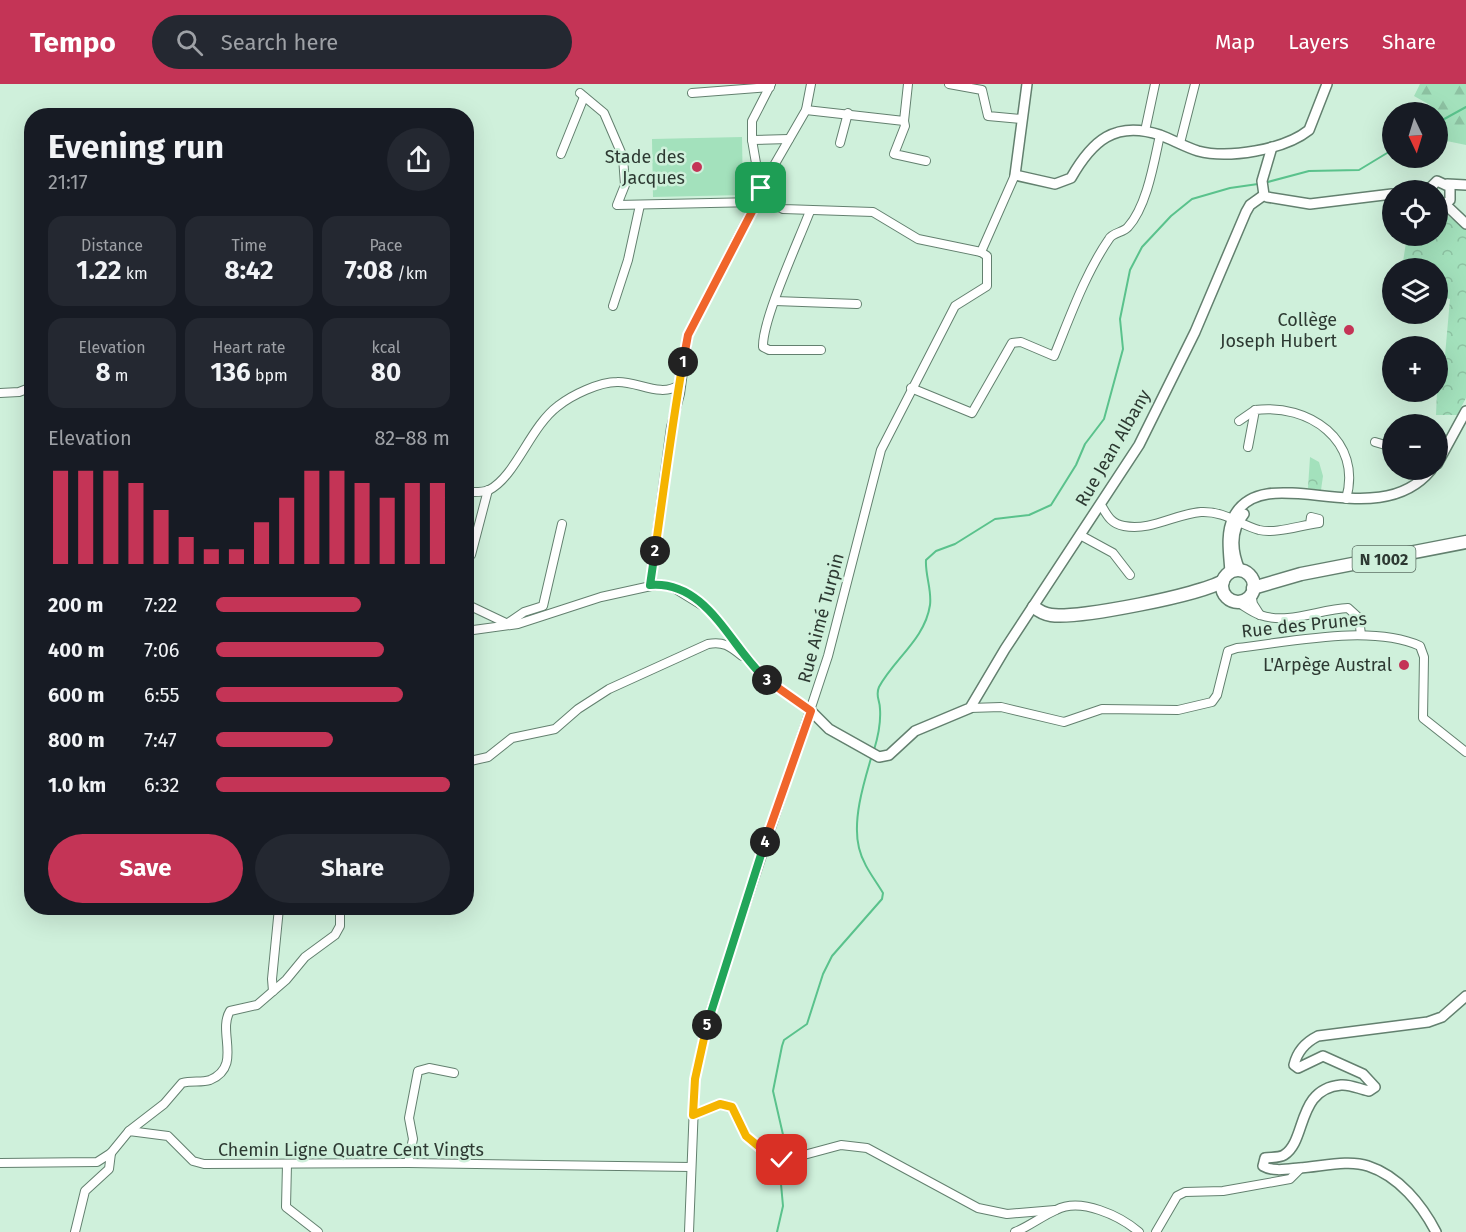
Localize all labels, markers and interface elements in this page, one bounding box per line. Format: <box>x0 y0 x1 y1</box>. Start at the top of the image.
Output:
search box <box>152 15 572 69</box>
text: Tempo <box>30 26 116 59</box>
icon: search <box>173 26 206 59</box>
text: Search here <box>221 29 338 56</box>
text: Map <box>1215 29 1255 55</box>
text: Layers <box>1288 29 1349 55</box>
text: Share <box>1382 29 1436 55</box>
north arrow <box>1382 102 1448 168</box>
map controls <box>1382 102 1448 480</box>
text: Evening run <box>48 127 224 167</box>
button: share <box>387 128 450 191</box>
place label: Stade des Jacques <box>605 146 685 189</box>
marker: Stade des Jacques <box>690 160 704 174</box>
pin <box>735 162 786 213</box>
text: 21:17 <box>48 170 88 194</box>
icon: arrive <box>744 171 777 204</box>
button: locate <box>1382 180 1448 246</box>
text: Distance <box>81 236 143 255</box>
text: Time <box>231 236 267 255</box>
text: Pace <box>369 236 403 255</box>
text: 1.22 <box>76 255 122 286</box>
text: 8:42 <box>225 255 273 286</box>
text: 7:08 <box>344 255 393 286</box>
button: layers <box>1382 258 1448 324</box>
text: km <box>122 264 148 283</box>
text: /km <box>393 264 428 283</box>
place label: Collège Joseph Hubert <box>1220 309 1337 352</box>
marker: Collège Joseph Hubert <box>1342 323 1356 337</box>
button: + <box>1382 336 1448 402</box>
text: Elevation <box>78 338 146 357</box>
text: Heart rate <box>213 338 285 357</box>
text: kcal <box>372 338 400 357</box>
pin: 1 <box>668 347 698 377</box>
text: 1 <box>679 352 687 371</box>
text: 8 <box>95 357 111 388</box>
text: 136 <box>210 357 251 388</box>
text: 80 <box>371 357 401 388</box>
text: m <box>111 366 129 385</box>
text: bpm <box>251 366 288 385</box>
street label: Rue Jean Albany <box>1071 386 1155 510</box>
button: − <box>1382 414 1448 480</box>
text: Elevation <box>48 426 132 450</box>
text: 82–88 m <box>374 426 450 450</box>
pin: 2 <box>640 536 670 566</box>
text: 2 <box>651 541 659 560</box>
road number: N 1002 <box>1352 546 1416 572</box>
street label: Rue Aimé Turpin <box>793 551 849 685</box>
text: 200 m <box>48 593 103 617</box>
text: 7:22 <box>144 593 177 617</box>
street label: Rue des Prunes <box>1240 607 1368 643</box>
text: 400 m <box>48 638 104 662</box>
text: 7:06 <box>144 638 180 662</box>
place label: L'Arpège Austral <box>1263 654 1392 676</box>
marker: L'Arpège Austral <box>1397 658 1411 672</box>
pin: 3 <box>752 665 782 695</box>
text: 3 <box>763 670 771 689</box>
text: 600 m <box>48 683 104 707</box>
text: 6:55 <box>144 683 179 707</box>
text: 800 m <box>48 728 105 752</box>
text: 7:47 <box>144 728 177 752</box>
text: 1.0 km <box>48 773 106 797</box>
text: 6:32 <box>144 773 179 797</box>
pin: 4 <box>750 827 780 857</box>
text: 4 <box>760 832 770 851</box>
button: Save <box>48 834 243 903</box>
button: Share <box>255 834 450 903</box>
pin: 5 <box>692 1010 722 1040</box>
text: 5 <box>703 1015 711 1034</box>
pin <box>756 1134 807 1185</box>
street label: Chemin Ligne Quatre Cent Vingts <box>218 1139 484 1161</box>
icon: check <box>765 1143 798 1176</box>

